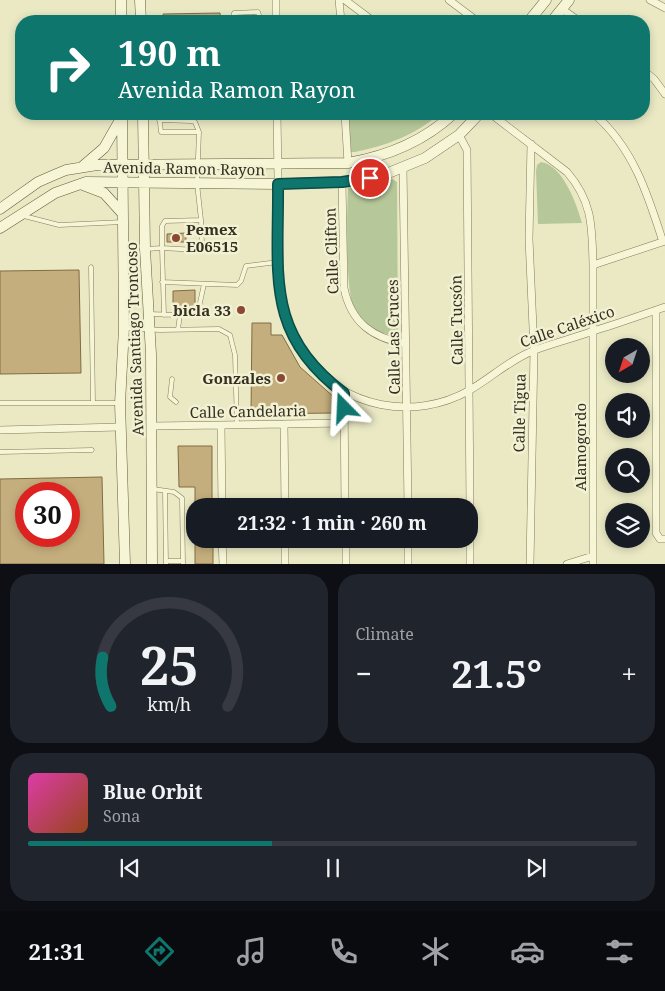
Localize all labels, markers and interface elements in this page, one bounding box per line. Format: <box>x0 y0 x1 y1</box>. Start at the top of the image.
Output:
text: 190 m <box>118 29 221 76</box>
icon: right <box>35 35 100 100</box>
text: Avenida Ramon Rayon <box>118 74 355 104</box>
street label: Avenida Ramon Rayon <box>103 157 265 179</box>
pin <box>349 157 391 199</box>
icon: arrive <box>356 164 384 192</box>
street label: Calle Clifton <box>319 207 343 295</box>
place label: Pemex E06515 <box>186 219 238 256</box>
marker: Pemex E06515 <box>170 232 182 244</box>
street label: Avenida Santiago Troncoso <box>121 242 147 436</box>
street label: Calle Tucsón <box>445 274 467 365</box>
street label: Calle Las Cruces <box>382 279 404 395</box>
place label: bicla 33 <box>173 300 231 320</box>
street label: Calle Caléxico <box>517 300 617 352</box>
marker: bicla 33 <box>235 304 247 316</box>
north arrow <box>605 338 650 382</box>
map controls <box>605 338 650 548</box>
place label: Gonzales <box>202 368 271 388</box>
marker: Gonzales <box>275 372 287 384</box>
street label: Calle Tigua <box>508 373 530 453</box>
position arrow <box>317 381 369 433</box>
button: sound <box>605 393 650 438</box>
street label: Calle Candelaria <box>189 400 307 422</box>
street label: Alamogordo <box>570 403 590 491</box>
button: search <box>605 448 650 493</box>
speed limit sign: 30 <box>15 482 80 547</box>
button: layers <box>605 503 650 548</box>
text: 21:32 · 1 min · 260 m <box>237 510 427 536</box>
text: Climate <box>356 623 414 645</box>
text: 25 <box>139 629 198 700</box>
text: 21.5° <box>451 647 542 699</box>
text: − <box>356 654 372 692</box>
text: + <box>621 654 637 692</box>
text: km/h <box>147 692 191 716</box>
text: Blue Orbit <box>103 779 203 805</box>
text: Sona <box>103 805 140 827</box>
icon: previous <box>116 854 144 882</box>
icon: pause <box>319 854 347 882</box>
icon: next <box>522 854 550 882</box>
icon: directions <box>142 934 177 969</box>
icon: music <box>234 934 269 969</box>
icon: phone <box>326 934 361 969</box>
icon: climate <box>418 934 453 969</box>
icon: car <box>510 934 545 969</box>
icon: filters <box>602 934 637 969</box>
text: 21:31 <box>28 936 85 966</box>

